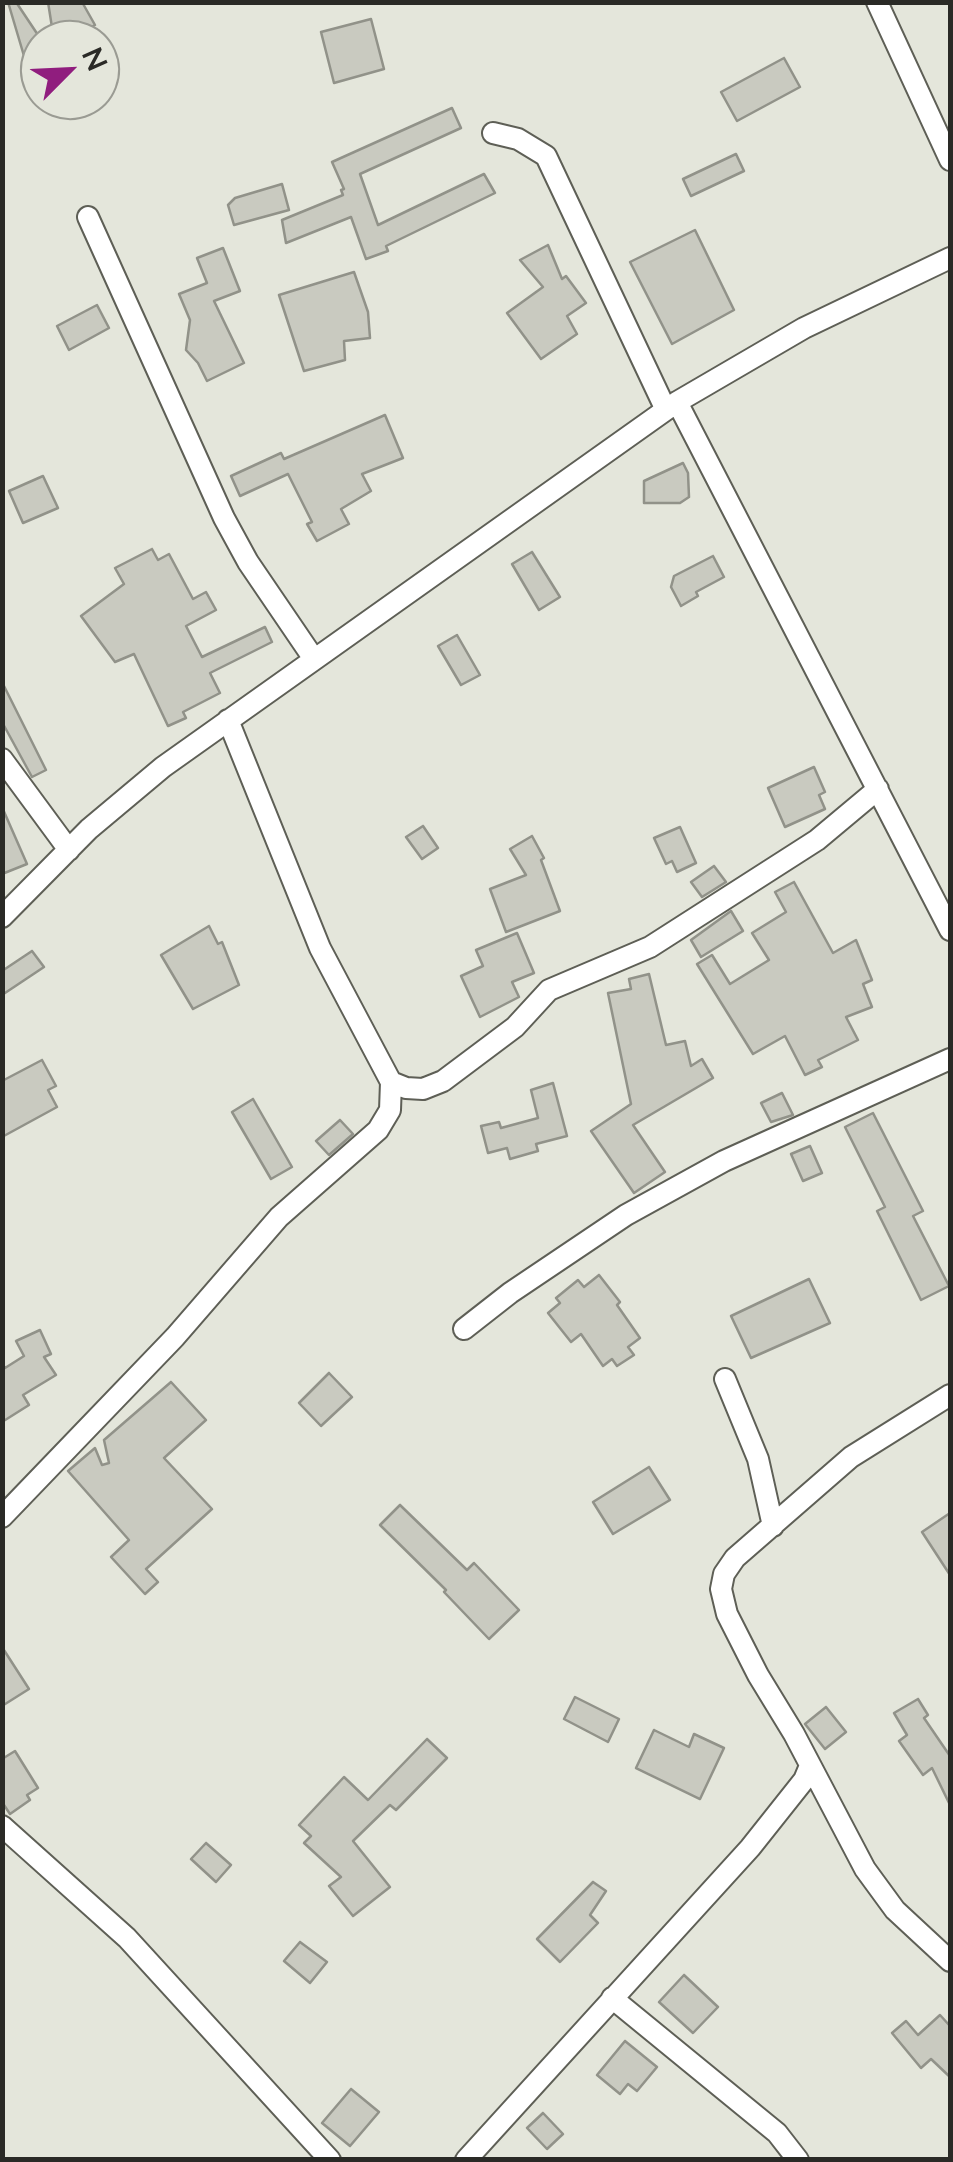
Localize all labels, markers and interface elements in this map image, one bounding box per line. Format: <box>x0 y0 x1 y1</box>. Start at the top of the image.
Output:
north arrow <box>20 20 120 120</box>
text: N <box>76 42 115 75</box>

